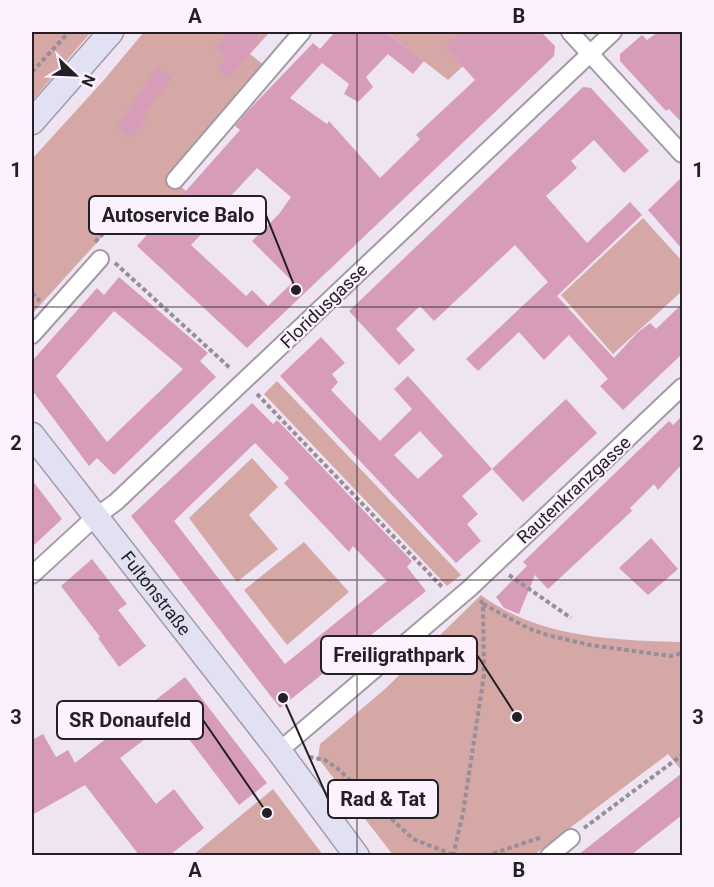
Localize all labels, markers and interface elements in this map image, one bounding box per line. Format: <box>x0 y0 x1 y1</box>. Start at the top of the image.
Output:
text: A <box>188 4 202 28</box>
text: B <box>513 4 525 28</box>
north arrow <box>45 45 105 105</box>
text: N <box>77 72 99 90</box>
text: 1 <box>10 158 22 182</box>
text: 1 <box>692 158 704 182</box>
callout: Autoservice Balo <box>89 196 266 234</box>
text: Autoservice Balo <box>102 203 254 227</box>
street label: Floridusgasse <box>276 259 371 352</box>
text: 2 <box>10 431 22 455</box>
text: 2 <box>692 431 704 455</box>
street label: Rautenkranzgasse <box>513 432 635 548</box>
street label: Fultonstraße <box>117 547 196 639</box>
callout: Freiligrathpark <box>321 636 477 674</box>
text: Freiligrathpark <box>333 643 465 667</box>
callout: SR Donaufeld <box>57 701 203 739</box>
text: 3 <box>10 705 22 729</box>
text: 3 <box>692 705 704 729</box>
text: SR Donaufeld <box>69 708 191 732</box>
callout: Rad & Tat <box>328 780 438 818</box>
text: Rad & Tat <box>340 787 426 811</box>
text: A <box>188 858 202 882</box>
text: B <box>513 858 525 882</box>

